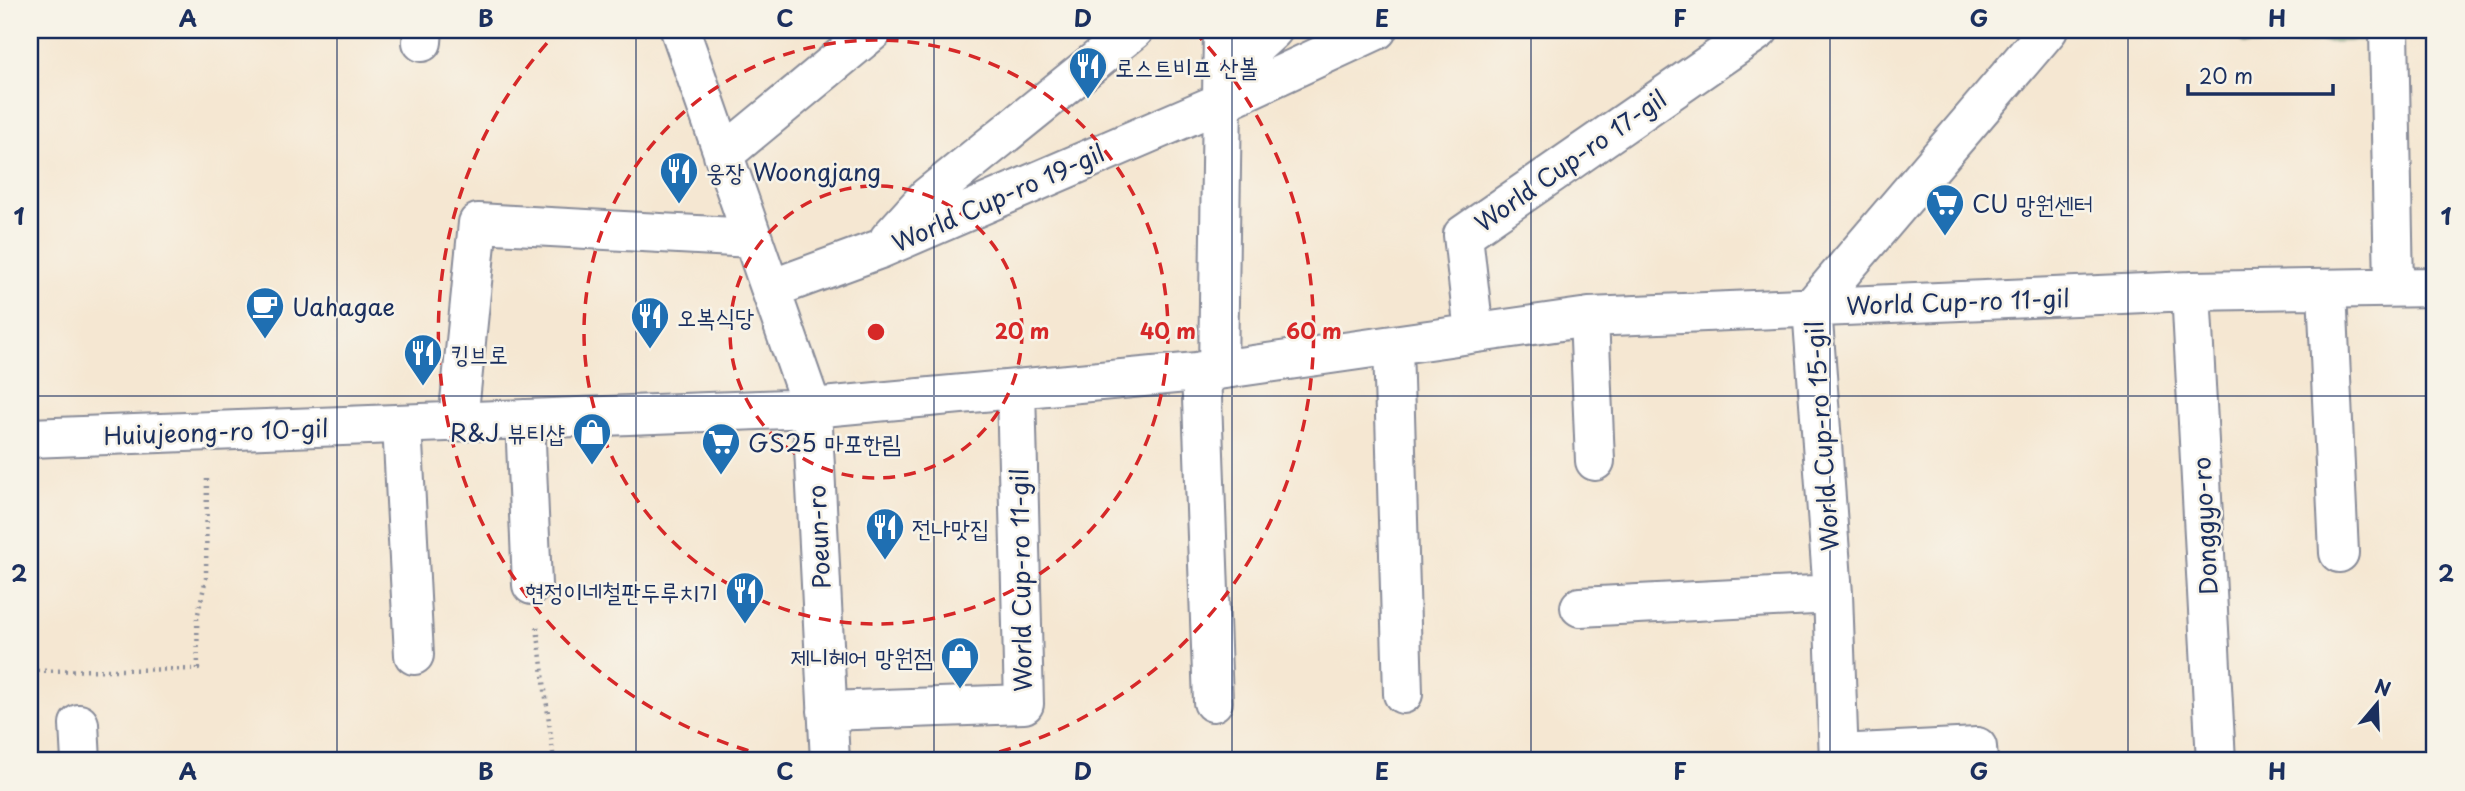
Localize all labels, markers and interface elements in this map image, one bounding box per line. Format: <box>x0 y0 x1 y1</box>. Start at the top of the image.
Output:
text: A <box>179 0 197 35</box>
text: B <box>478 0 494 35</box>
text: C <box>776 0 794 35</box>
text: D <box>1074 0 1092 35</box>
text: E <box>1375 0 1389 35</box>
text: F <box>1673 0 1687 35</box>
text: G <box>1970 0 1988 35</box>
text: H <box>2268 0 2286 35</box>
restaurant icon: 로스트비프 산볼 <box>1067 45 1109 100</box>
place label: 로스트비프 산볼 <box>1115 48 1258 84</box>
scale bar <box>2188 52 2334 96</box>
text: 20 m <box>2199 59 2253 91</box>
street label: World Cup-ro 17-gil <box>1467 80 1673 240</box>
street label: World Cup-ro 19-gil <box>886 134 1110 260</box>
restaurant icon: 웅장 Woongjang <box>658 150 700 205</box>
place label: 웅장 Woongjang <box>706 153 881 189</box>
supermarket icon: CU 망원센터 <box>1924 182 1966 237</box>
place label: CU 망원센터 <box>1972 185 2093 221</box>
text: 1 <box>14 198 25 233</box>
text: 1 <box>2441 198 2452 233</box>
street label: World Cup-ro 11-gil <box>1846 279 2070 323</box>
cafe icon: Uahagae <box>244 285 286 340</box>
place label: Uahagae <box>292 288 395 324</box>
restaurant icon: 오복식당 <box>629 295 671 350</box>
place label: 오복식당 <box>677 298 754 334</box>
text: 20 m <box>995 314 1049 346</box>
text: 40 m <box>1140 314 1196 346</box>
text: 60 m <box>1286 314 1342 346</box>
centre of rings <box>864 320 888 344</box>
street label: World Cup-ro 15-gil <box>1795 320 1847 552</box>
restaurant icon: 킹브로 <box>402 332 444 387</box>
place label: 킹브로 <box>450 335 508 371</box>
street label: Huiujeong-ro 10-gil <box>103 409 329 453</box>
shop icon: R&J 뷰티샵 <box>571 411 613 466</box>
place label: R&J 뷰티샵 <box>450 414 565 450</box>
supermarket icon: GS25 마포한림 <box>700 421 742 476</box>
place label: GS25 마포한림 <box>748 424 901 460</box>
street label: Donggyo-ro <box>2182 456 2226 596</box>
street label: World Cup-ro 11-gil <box>1000 468 1040 692</box>
street label: Poeun-ro <box>797 484 839 590</box>
restaurant icon: 전나맛집 <box>864 506 906 561</box>
place label: 전나맛집 <box>912 509 989 545</box>
text: 2 <box>11 555 27 590</box>
text: 2 <box>2438 555 2454 590</box>
restaurant icon: 현정이네철판두루치기 <box>724 570 766 625</box>
place label: 현정이네철판두루치기 <box>525 573 718 609</box>
shop icon: 제니헤어 망원점 <box>939 635 981 690</box>
place label: 제니헤어 망원점 <box>790 638 933 674</box>
north arrow <box>2342 668 2412 738</box>
text: N <box>2371 671 2395 703</box>
text: A <box>179 753 197 788</box>
text: B <box>478 753 494 788</box>
text: C <box>776 753 794 788</box>
text: D <box>1074 753 1092 788</box>
text: E <box>1375 753 1389 788</box>
text: F <box>1673 753 1687 788</box>
text: G <box>1970 753 1988 788</box>
text: H <box>2268 753 2286 788</box>

